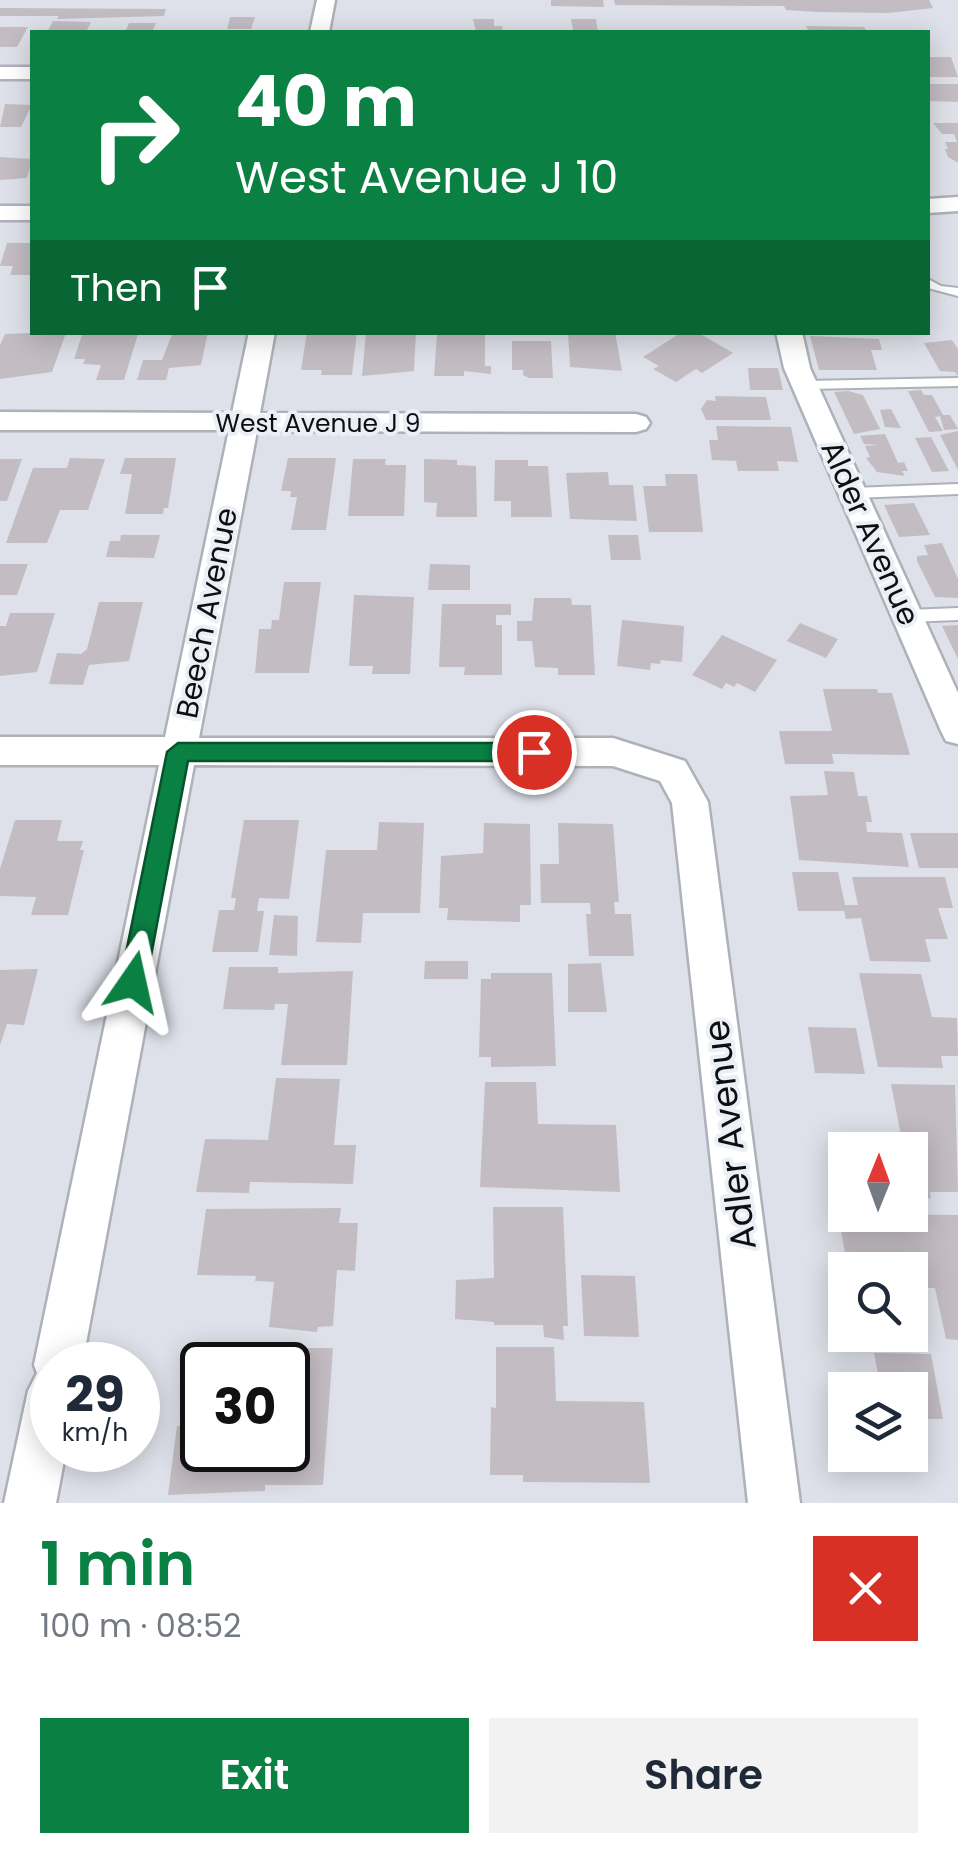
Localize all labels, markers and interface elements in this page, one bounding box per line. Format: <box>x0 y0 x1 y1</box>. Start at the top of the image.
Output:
text: 40 m <box>235 52 417 151</box>
icon: right <box>70 70 200 200</box>
text: West Avenue J 10 <box>235 146 618 209</box>
icon: arrive <box>183 260 238 315</box>
text: Then <box>70 261 163 314</box>
street label: West Avenue J 9 <box>216 406 420 441</box>
street label: Alder Avenue <box>810 433 930 632</box>
street label: Beech Avenue <box>165 504 248 722</box>
pin <box>492 710 577 795</box>
icon: arrive <box>507 725 562 780</box>
position arrow <box>81 930 185 1034</box>
street label: Adler Avenue <box>691 1017 768 1253</box>
north arrow <box>828 1132 928 1232</box>
map controls <box>828 1132 928 1472</box>
button: search <box>828 1252 928 1352</box>
speed limit sign: 30 <box>180 1342 310 1472</box>
text: 29 <box>65 1359 125 1430</box>
button: layers <box>828 1372 928 1472</box>
text: km/h <box>62 1415 128 1450</box>
text: 1 min <box>40 1522 195 1606</box>
button: close <box>813 1536 918 1641</box>
text: 100 m · 08:52 <box>40 1603 241 1648</box>
button: Exit <box>40 1718 469 1833</box>
button: Share <box>489 1718 918 1833</box>

